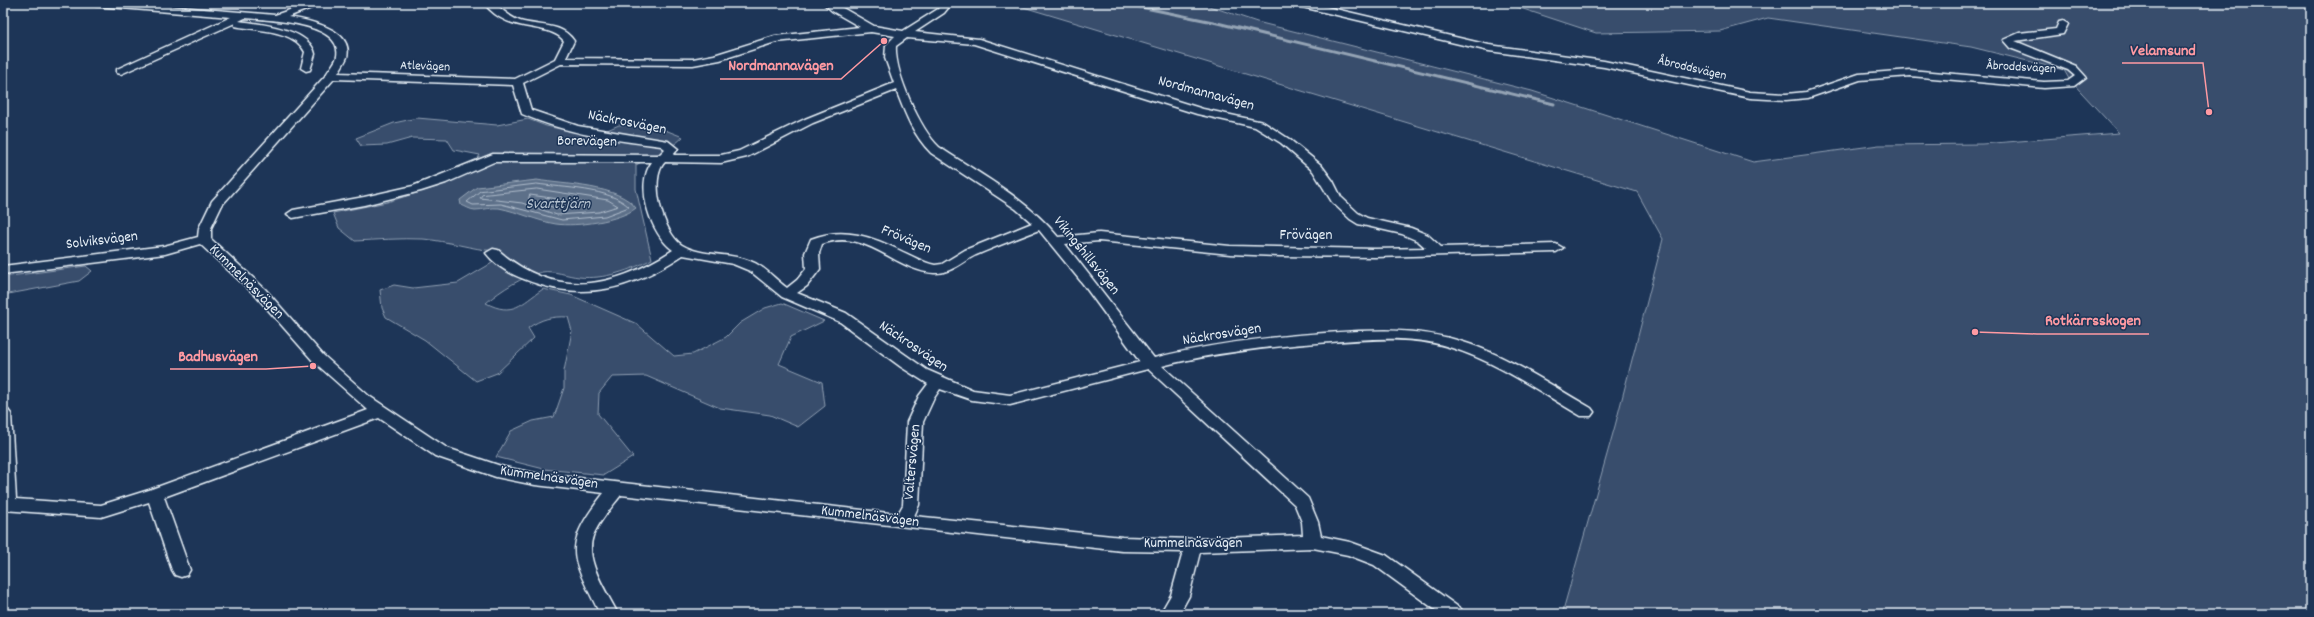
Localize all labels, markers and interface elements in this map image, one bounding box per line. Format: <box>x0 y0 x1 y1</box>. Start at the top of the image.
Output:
callout: Velamsund <box>2122 35 2203 63</box>
text: Velamsund <box>2130 40 2196 63</box>
callout: Nordmannavägen <box>720 51 841 79</box>
street label: Åbroddsvägen <box>1656 52 1728 86</box>
text: Nordmannavägen <box>728 55 834 78</box>
street label: Atlevägen <box>400 57 450 77</box>
street label: Åbroddsvägen <box>1986 57 2056 79</box>
street label: Nordmannavägen <box>1155 71 1257 117</box>
street label: Näckrosvägen <box>586 105 668 141</box>
street label: Borevägen <box>557 130 617 154</box>
water label: Svarttjärn <box>526 193 591 216</box>
street label: Vikingshillsvägen <box>1047 212 1125 300</box>
street label: Frövägen <box>877 220 935 260</box>
street label: Frövägen <box>1280 225 1332 247</box>
street label: Solviksvägen <box>65 226 139 256</box>
street label: Kummelnäsvägen <box>203 239 289 325</box>
callout: Rotkärrsskogen <box>2037 306 2149 334</box>
text: Rotkärrsskogen <box>2045 310 2141 333</box>
street label: Näckrosvägen <box>874 316 952 378</box>
street label: Näckrosvägen <box>1181 318 1263 352</box>
callout: Badhusvägen <box>170 341 266 369</box>
text: Badhusvägen <box>178 346 258 369</box>
street label: Valtersvägen <box>899 423 927 501</box>
street label: Kummelnäsvägen <box>499 460 599 496</box>
street label: Kummelnäsvägen <box>820 500 920 534</box>
street label: Kummelnäsvägen <box>1144 533 1242 555</box>

